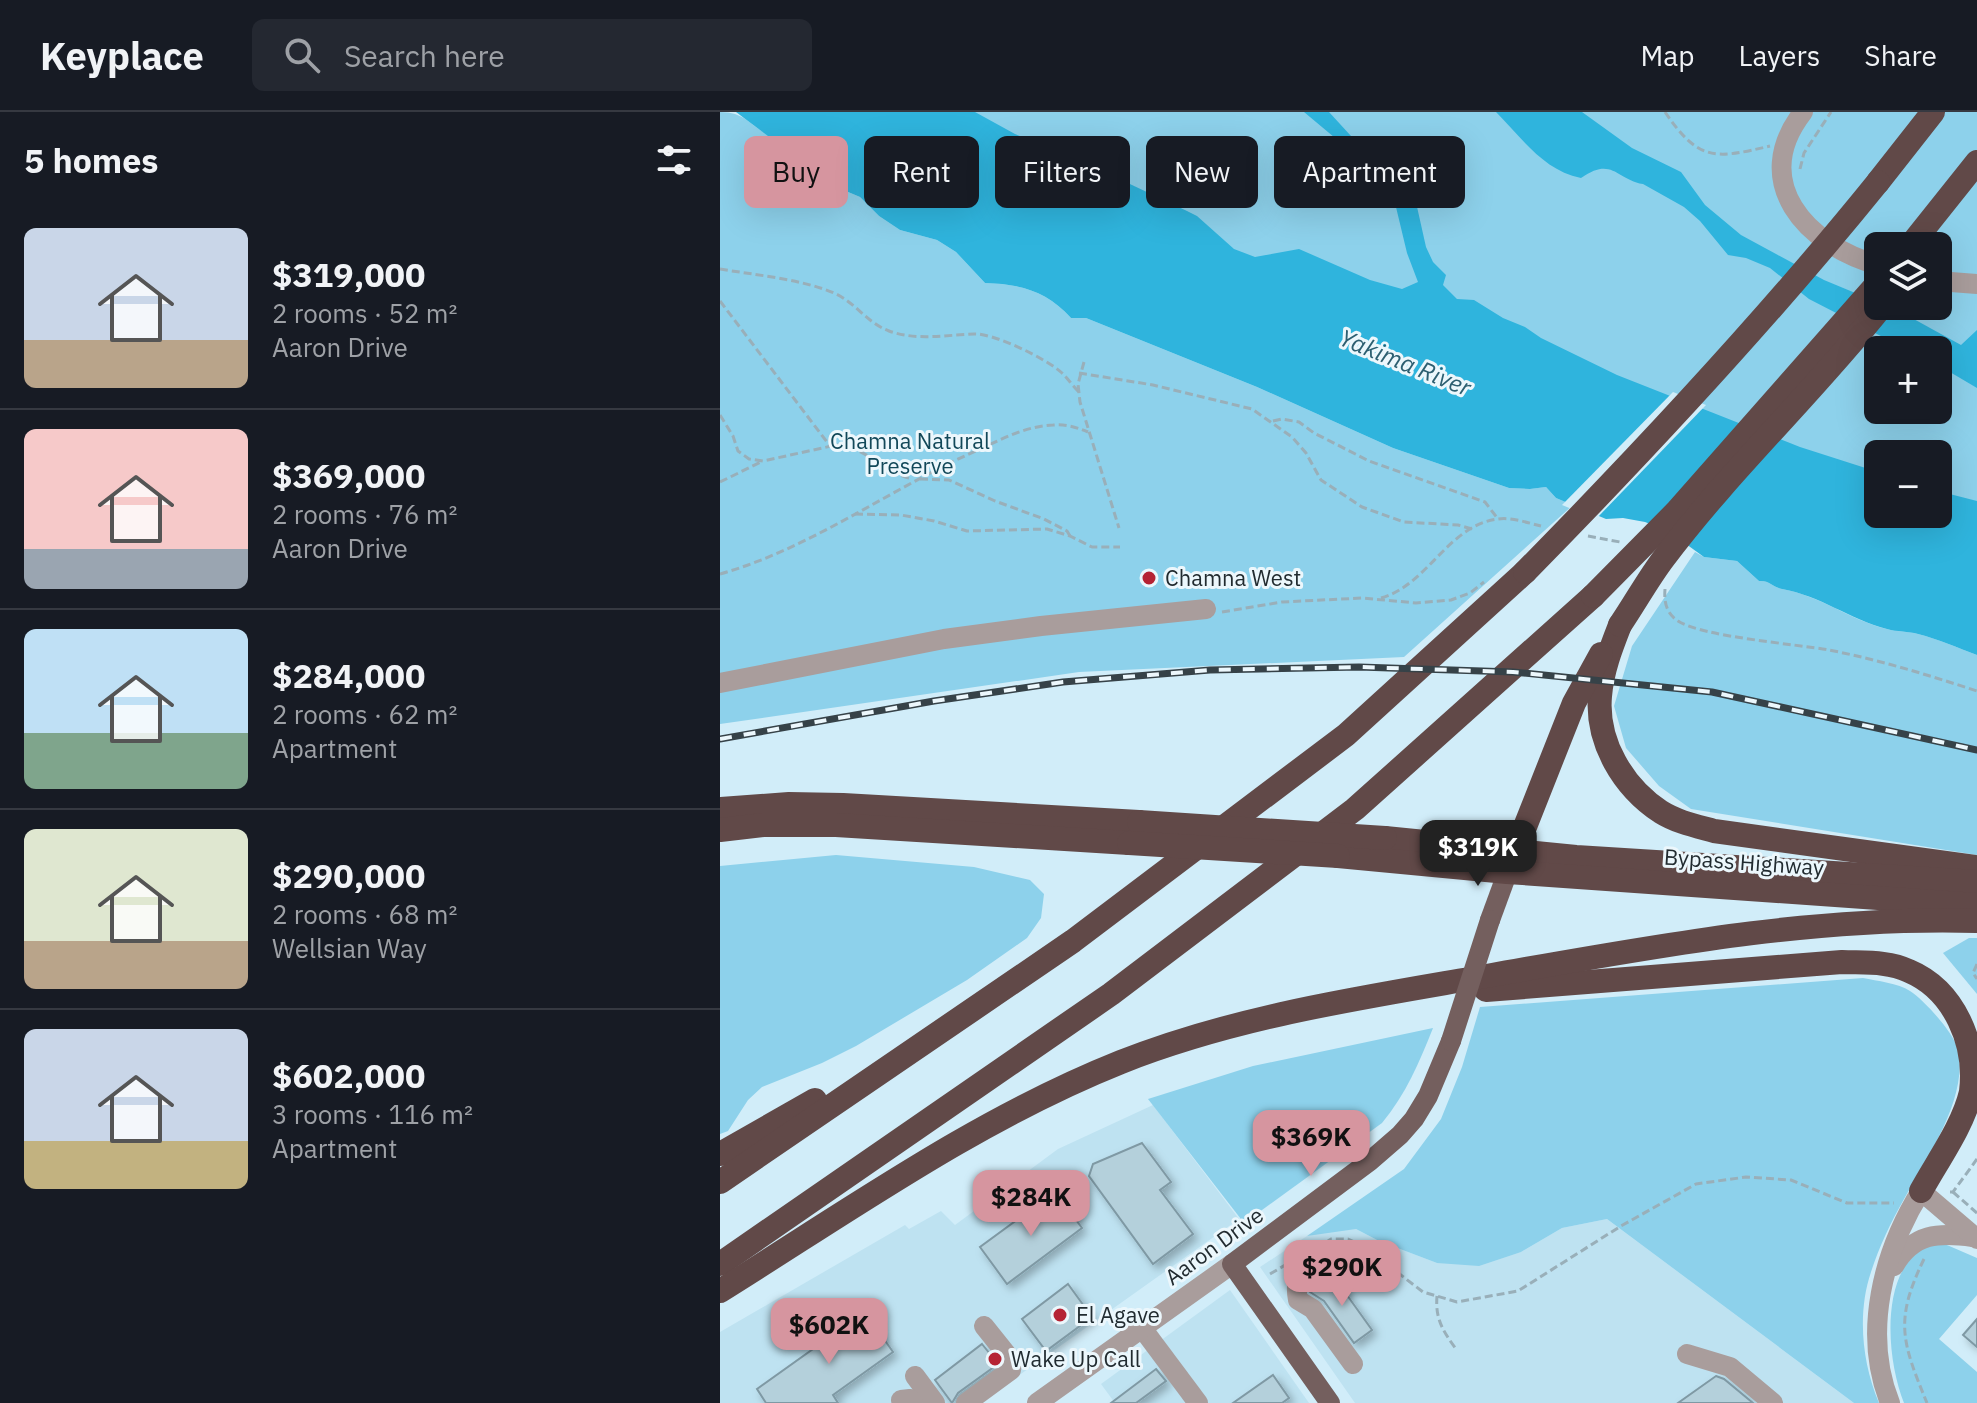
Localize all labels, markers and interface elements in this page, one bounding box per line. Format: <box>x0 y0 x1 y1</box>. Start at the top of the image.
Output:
search box <box>252 19 812 91</box>
text: Keyplace <box>40 31 204 80</box>
icon: search <box>280 33 324 77</box>
text: Search here <box>344 36 505 75</box>
text: Map <box>1640 37 1694 74</box>
text: Layers <box>1738 37 1820 74</box>
text: Share <box>1864 37 1937 74</box>
chip: Buy <box>744 136 848 208</box>
chip: Rent <box>864 136 979 208</box>
chip: Filters <box>995 136 1130 208</box>
chip: New <box>1146 136 1258 208</box>
chip: Apartment <box>1274 136 1465 208</box>
text: 5 homes <box>24 138 159 182</box>
icon: filters <box>652 138 696 182</box>
map controls <box>1864 232 1952 528</box>
button: layers <box>1864 232 1952 320</box>
text: $319,000 <box>272 252 425 296</box>
icon: home <box>88 260 184 356</box>
text: 2 rooms · 52 m² <box>272 296 457 330</box>
water label: Yakima River <box>1335 321 1477 403</box>
text: Aaron Drive <box>272 330 408 364</box>
button: + <box>1864 336 1952 424</box>
park label: Chamna Natural Preserve <box>830 426 990 480</box>
button: − <box>1864 440 1952 528</box>
text: $369,000 <box>272 453 425 497</box>
icon: home <box>88 461 184 557</box>
text: 2 rooms · 76 m² <box>272 497 457 531</box>
text: Aaron Drive <box>272 531 408 565</box>
place label: Chamna West <box>1165 563 1301 592</box>
marker: Chamna West <box>1140 569 1158 587</box>
text: $284,000 <box>272 653 425 697</box>
icon: home <box>88 661 184 757</box>
text: 2 rooms · 62 m² <box>272 697 457 731</box>
text: Apartment <box>272 731 397 765</box>
pin: $319K <box>1422 820 1534 888</box>
text: $319K <box>1438 829 1518 863</box>
street label: Bypass Highway <box>1663 841 1825 882</box>
text: $290,000 <box>272 853 425 897</box>
icon: home <box>88 861 184 957</box>
text: 2 rooms · 68 m² <box>272 897 457 931</box>
text: Wellsian Way <box>272 931 427 965</box>
text: $602,000 <box>272 1053 425 1097</box>
icon: home <box>88 1061 184 1157</box>
text: 3 rooms · 116 m² <box>272 1097 473 1131</box>
pin: $369K <box>1255 1110 1367 1178</box>
text: $369K <box>1271 1119 1351 1153</box>
text: Apartment <box>272 1131 397 1165</box>
pin: $284K <box>975 1170 1087 1238</box>
text: $284K <box>991 1179 1071 1213</box>
street label: Aaron Drive <box>1159 1200 1269 1291</box>
pin: $290K <box>1286 1240 1398 1308</box>
text: $290K <box>1302 1249 1382 1283</box>
pin: $602K <box>773 1298 885 1366</box>
place label: El Agave <box>1076 1300 1160 1329</box>
marker: El Agave <box>1051 1306 1069 1324</box>
text: $602K <box>789 1307 869 1341</box>
place label: Wake Up Call <box>1011 1344 1141 1373</box>
marker: Wake Up Call <box>986 1350 1004 1368</box>

